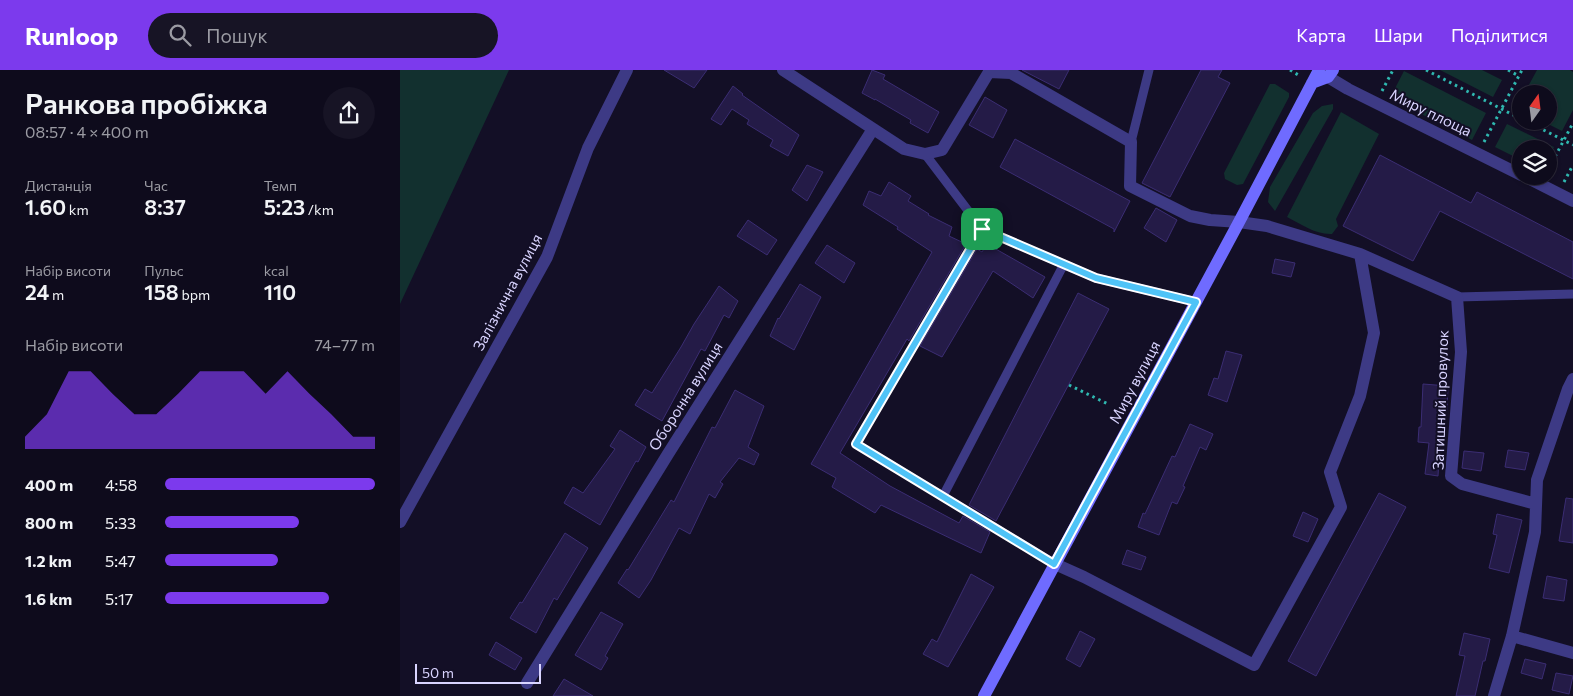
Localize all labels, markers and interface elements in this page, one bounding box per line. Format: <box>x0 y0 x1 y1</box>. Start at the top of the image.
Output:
search box <box>148 13 498 58</box>
text: Runloop <box>25 21 118 50</box>
icon: search <box>166 21 194 49</box>
text: Пошук <box>206 24 268 47</box>
text: Карта <box>1296 24 1346 46</box>
text: Шари <box>1374 24 1423 46</box>
text: Поділитися <box>1451 24 1548 46</box>
street label: Миру площа <box>1387 84 1475 140</box>
north arrow <box>1512 85 1558 130</box>
map controls <box>1512 85 1557 185</box>
text: Ранкова пробіжка <box>25 86 268 120</box>
button: share <box>323 87 375 139</box>
text: 08:57 · 4 × 400 m <box>25 122 149 141</box>
button: layers <box>1512 140 1557 185</box>
text: Дистанція <box>25 177 92 194</box>
text: Час <box>144 177 168 194</box>
text: Темп <box>264 177 297 194</box>
text: 1.60 <box>25 194 66 219</box>
text: 8:37 <box>144 194 186 219</box>
text: 5:23 <box>264 194 305 219</box>
text: km <box>66 201 89 218</box>
text: /km <box>305 201 334 218</box>
pin <box>961 208 1003 250</box>
icon: arrive <box>968 215 996 243</box>
street label: Залізнична вулиця <box>469 231 545 353</box>
text: Набір висоти <box>25 262 111 279</box>
text: Пульс <box>144 262 184 279</box>
text: kcal <box>264 262 289 279</box>
text: 24 <box>25 279 49 304</box>
text: 158 <box>144 279 179 304</box>
text: 110 <box>264 279 296 304</box>
text: m <box>49 286 64 303</box>
text: bpm <box>179 286 210 303</box>
street label: Затишний провулок <box>1429 330 1451 470</box>
text: Набір висоти <box>25 335 123 354</box>
text: 74–77 m <box>315 335 375 354</box>
street label: Миру вулиця <box>1105 337 1163 427</box>
street label: Оборонна вулиця <box>644 338 726 454</box>
text: 400 m <box>25 475 73 494</box>
text: 4:58 <box>105 475 137 494</box>
text: 800 m <box>25 513 73 532</box>
text: 5:33 <box>105 513 136 532</box>
text: 1.2 km <box>25 551 72 570</box>
text: 5:47 <box>105 551 136 570</box>
text: 1.6 km <box>25 589 72 608</box>
text: 5:17 <box>105 589 133 608</box>
scale bar <box>415 661 541 684</box>
text: 50 m <box>422 664 454 681</box>

